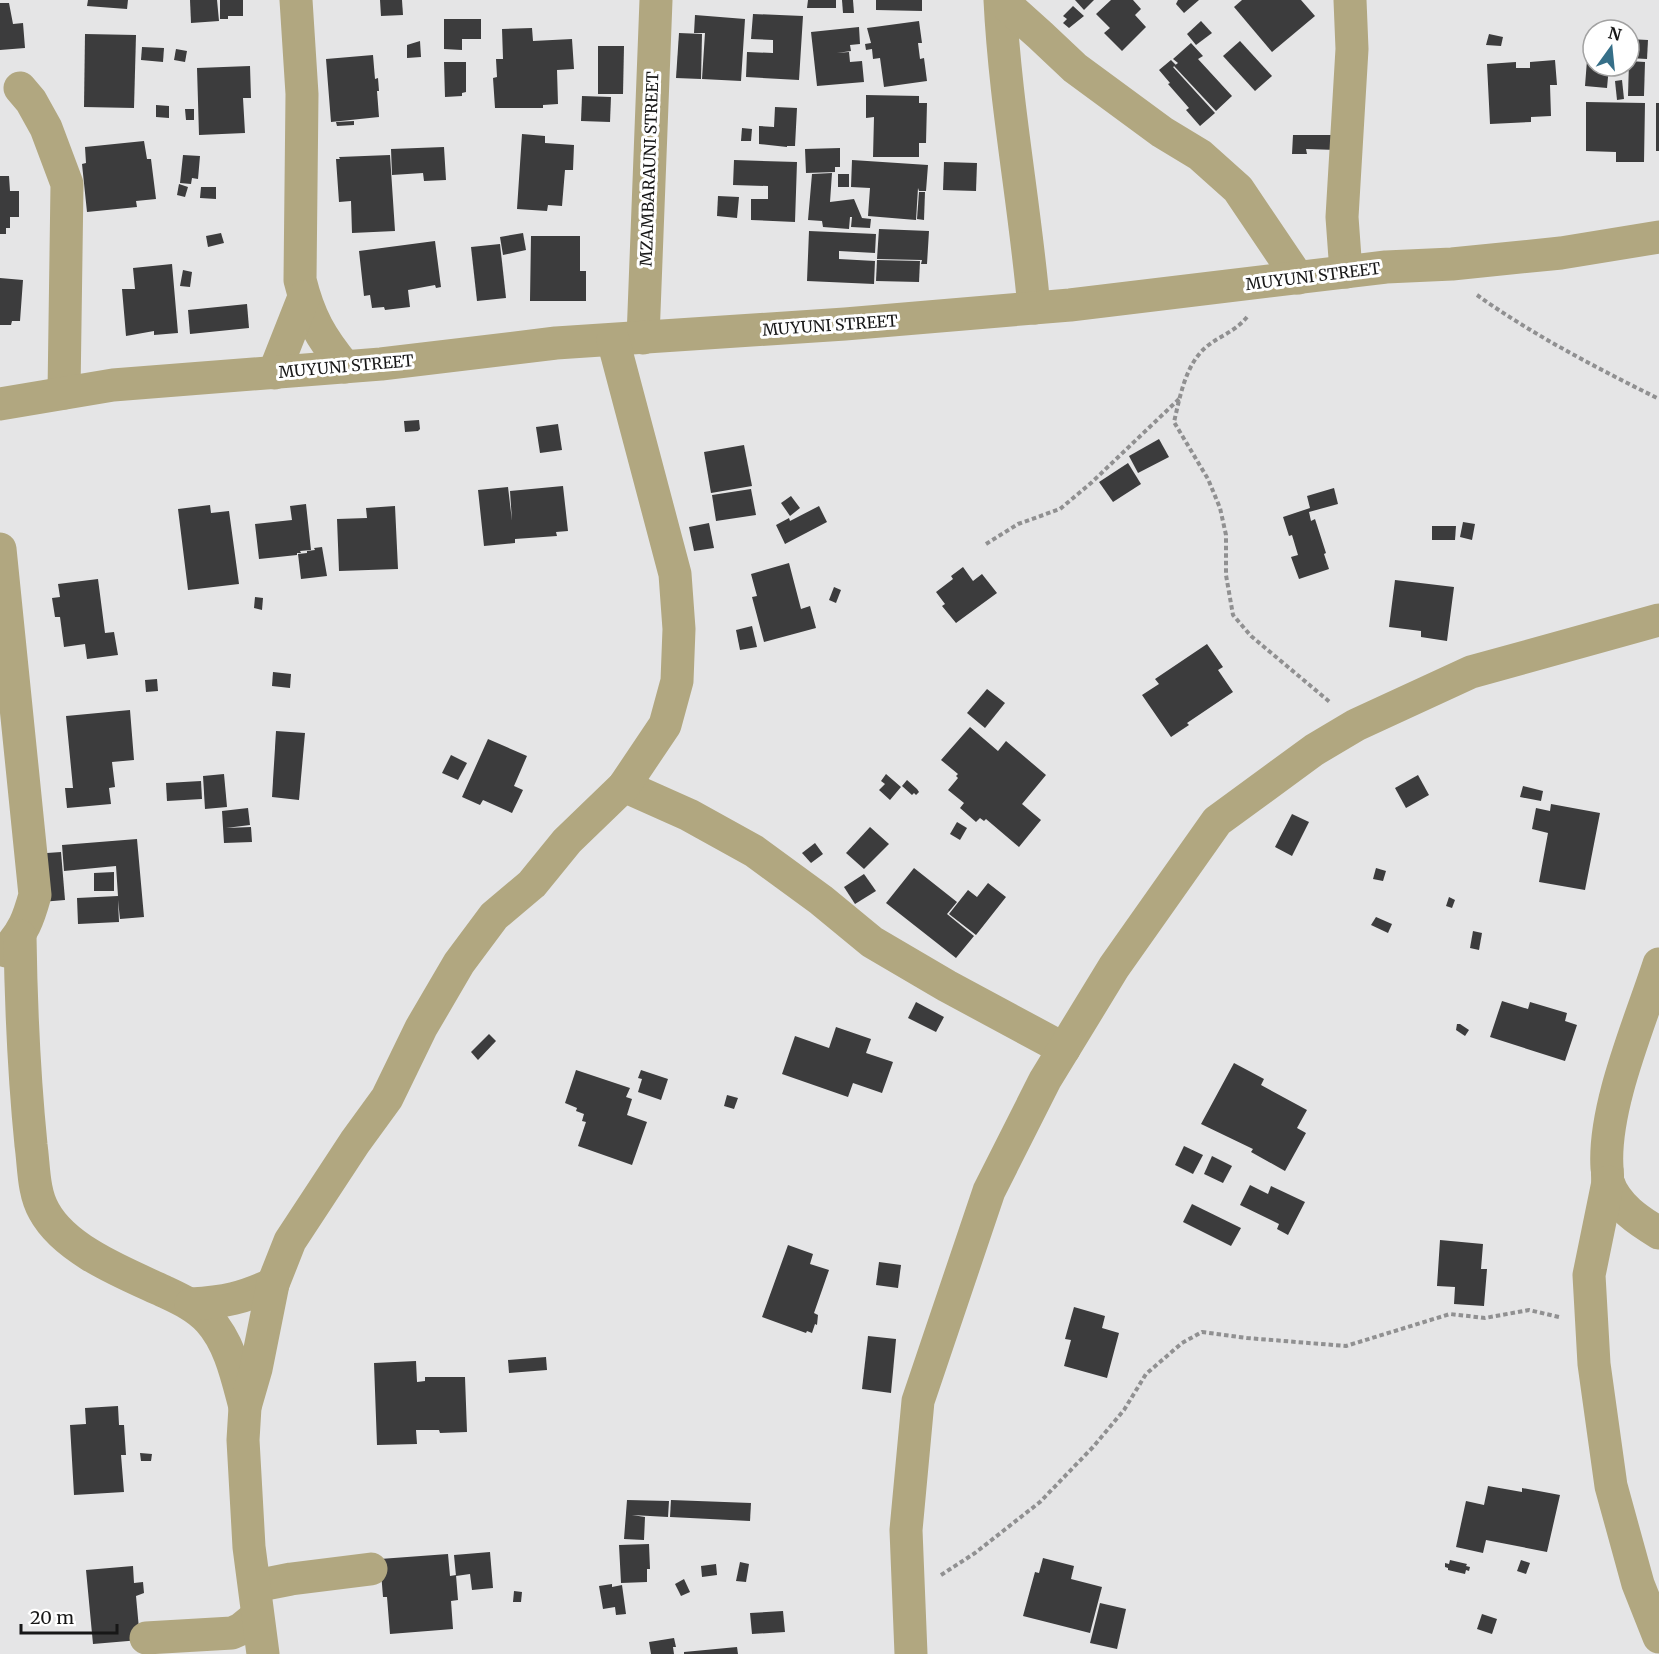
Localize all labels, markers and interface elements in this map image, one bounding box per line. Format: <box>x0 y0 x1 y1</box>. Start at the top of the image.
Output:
north arrow <box>1581 18 1641 78</box>
text: N <box>1606 22 1624 45</box>
street label: MZAMBARAUNI STREET <box>636 71 662 267</box>
street label: MUYUNI STREET <box>1244 258 1382 294</box>
street label: MUYUNI STREET <box>762 310 898 340</box>
street label: MUYUNI STREET <box>277 350 415 382</box>
scale bar <box>21 1597 117 1635</box>
text: 20 m <box>30 1606 74 1629</box>

